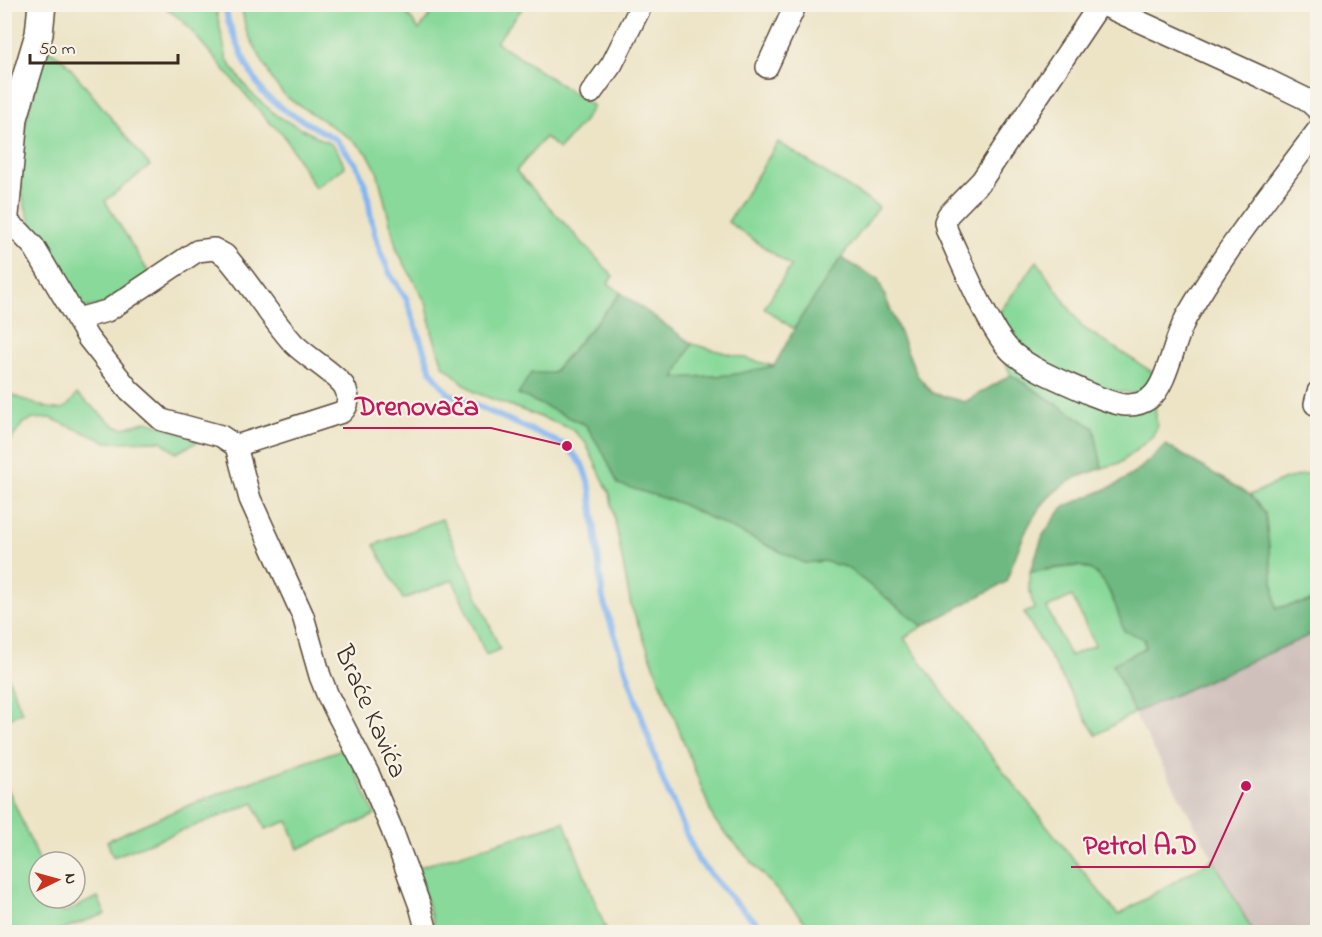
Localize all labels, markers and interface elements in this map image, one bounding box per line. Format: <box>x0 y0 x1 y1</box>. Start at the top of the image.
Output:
scale bar <box>30 27 178 65</box>
text: 50 m <box>39 37 76 63</box>
callout: Drenovača <box>343 382 491 428</box>
text: Drenovača <box>353 388 479 429</box>
street label: Braće Kavića <box>323 639 416 785</box>
callout: Petrol A.D <box>1071 821 1209 867</box>
text: Petrol A.D <box>1083 827 1197 868</box>
north arrow <box>27 850 87 910</box>
text: N <box>58 872 82 885</box>

